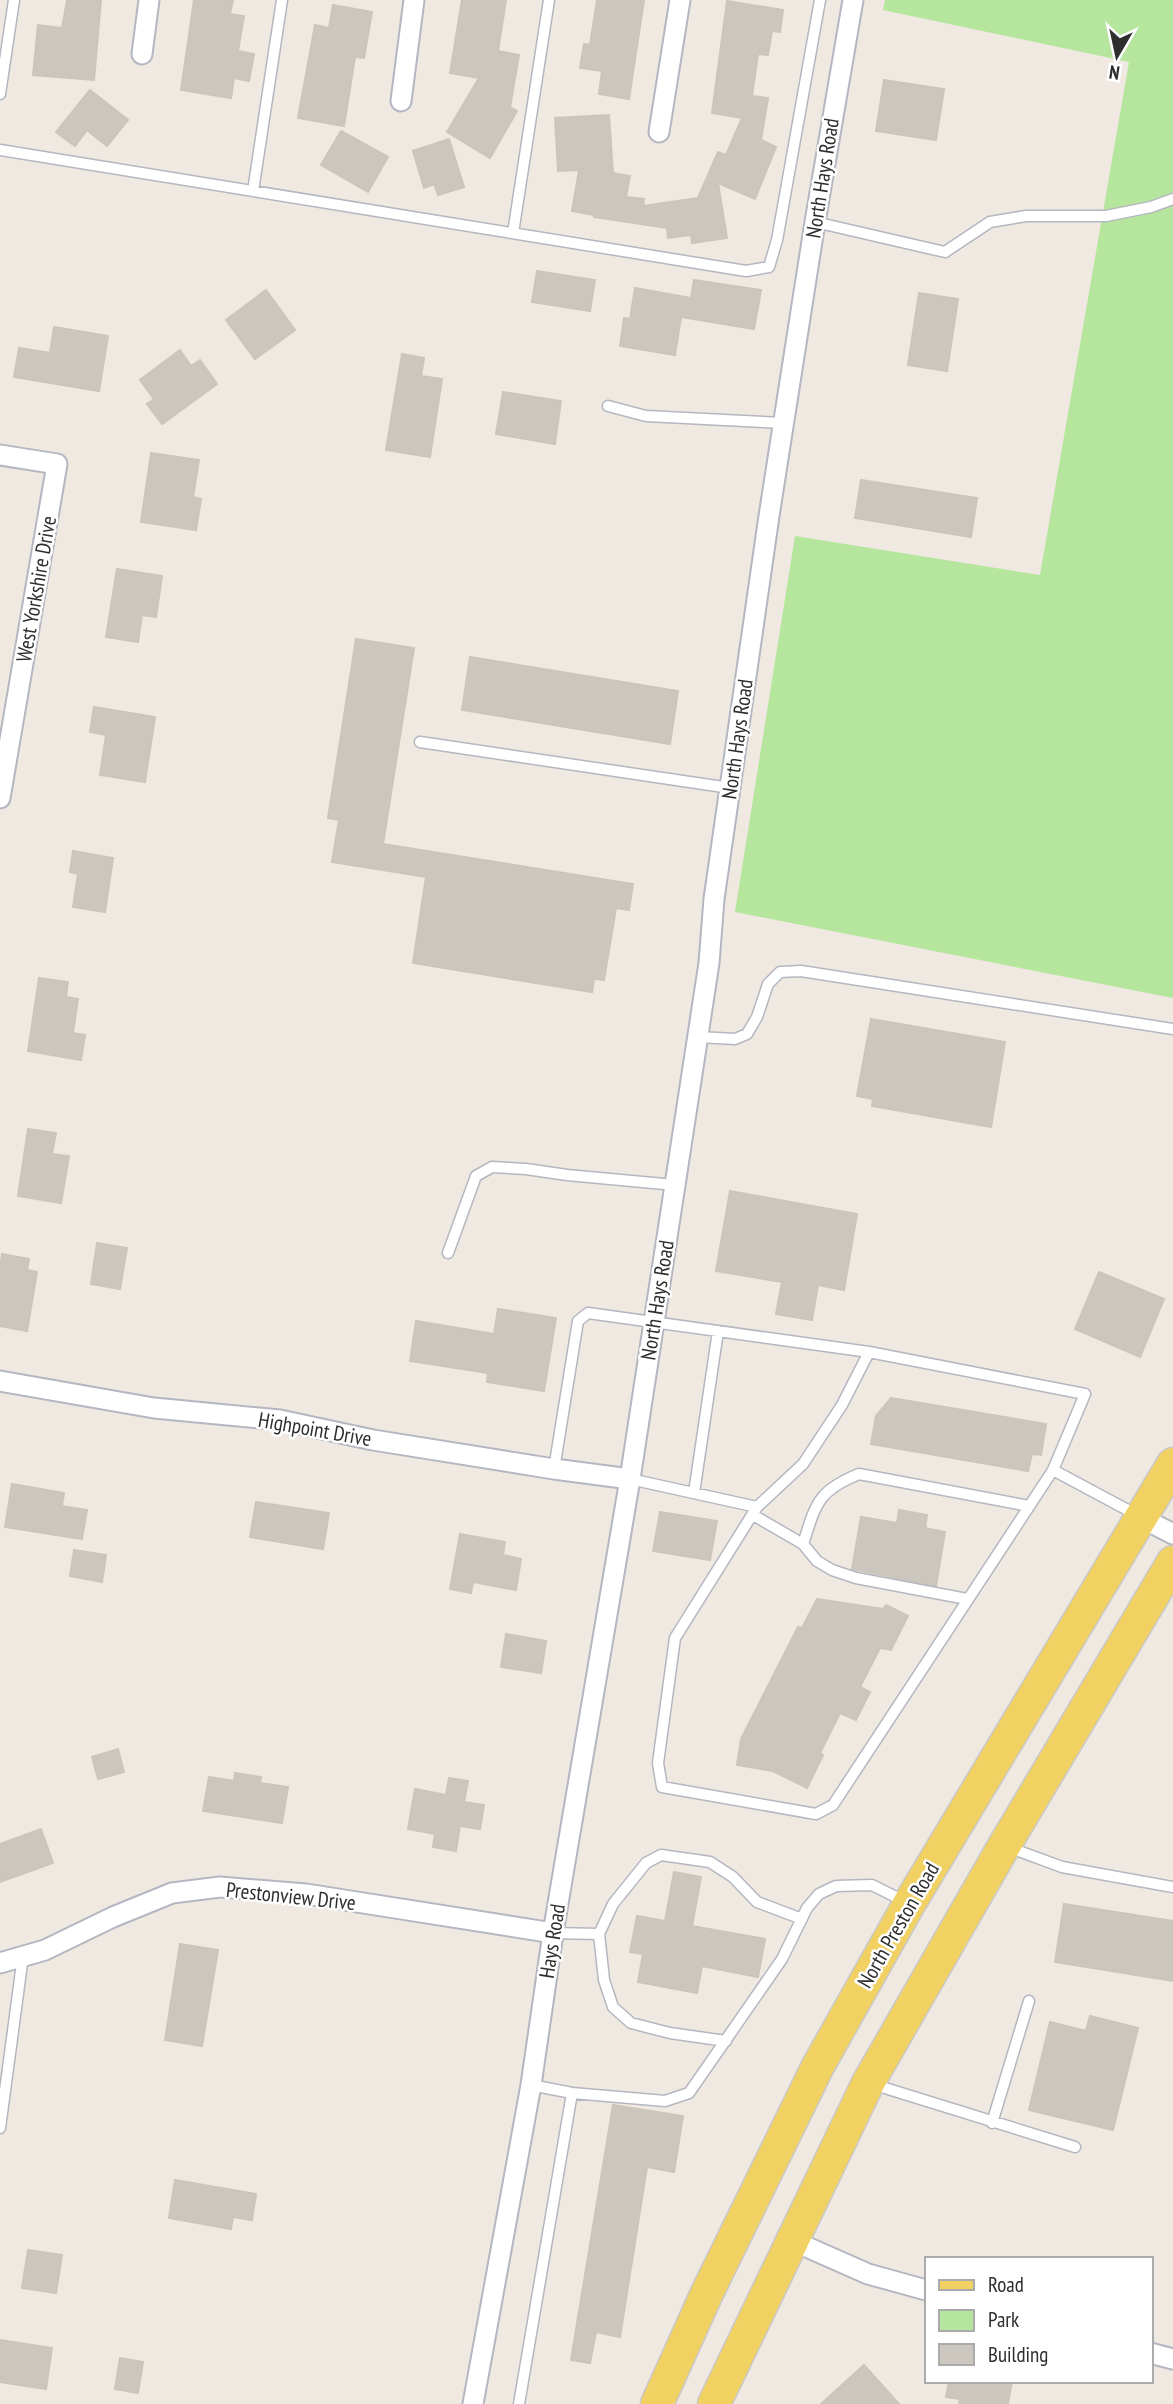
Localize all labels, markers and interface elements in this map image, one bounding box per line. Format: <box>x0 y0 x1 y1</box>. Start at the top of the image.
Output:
north arrow <box>1082 21 1152 91</box>
text: N <box>1107 60 1121 85</box>
street label: North Hays Road <box>799 116 845 240</box>
street label: West Yorkshire Drive <box>10 514 62 664</box>
street label: North Hays Road <box>715 677 759 801</box>
street label: North Hays Road <box>634 1238 680 1362</box>
street label: Highpoint Drive <box>256 1406 374 1452</box>
street label: North Preston Road <box>851 1857 945 1993</box>
street label: Prestonview Drive <box>225 1876 357 1916</box>
street label: Hays Road <box>533 1902 571 1980</box>
legend <box>925 2257 1152 2383</box>
text: Road <box>988 2271 1024 2298</box>
text: Park <box>988 2306 1019 2333</box>
text: Building <box>988 2341 1048 2368</box>

